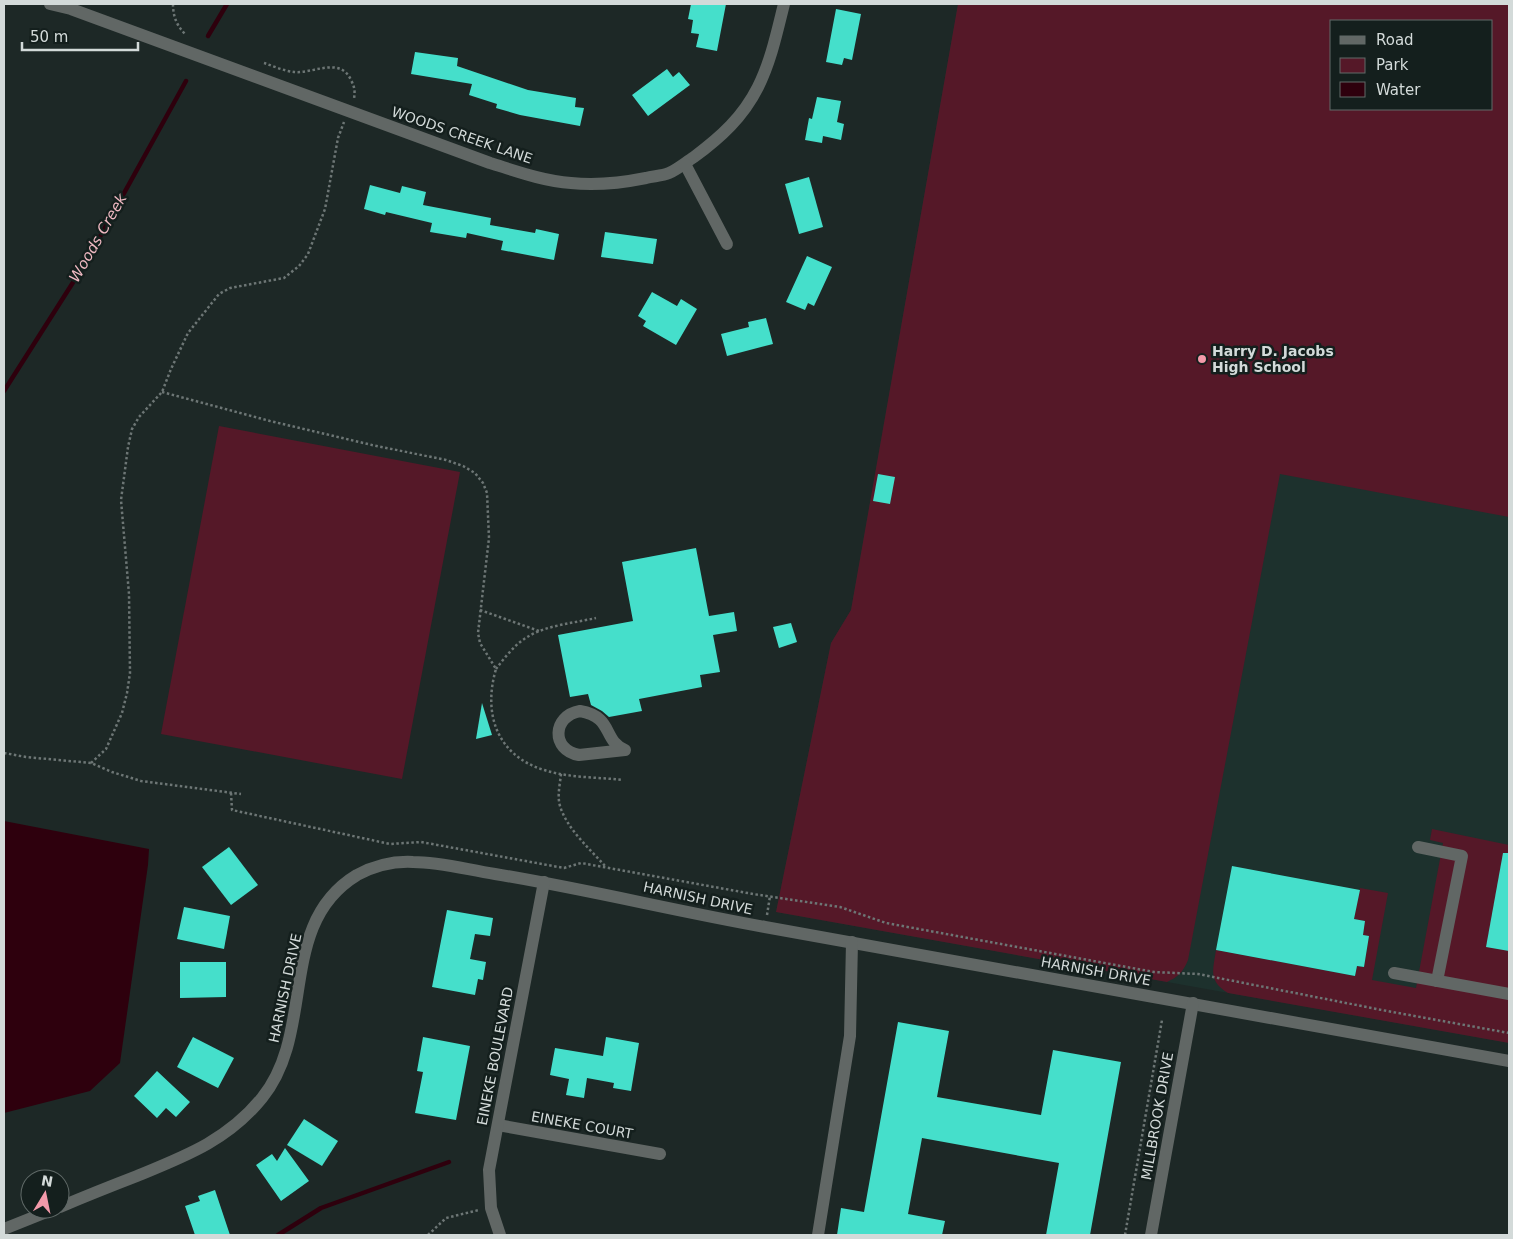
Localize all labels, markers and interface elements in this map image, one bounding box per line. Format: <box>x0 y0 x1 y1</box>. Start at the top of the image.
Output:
scale bar <box>22 20 139 52</box>
legend <box>1330 20 1493 110</box>
text: 50 m <box>30 28 68 46</box>
text: Road <box>1376 31 1414 49</box>
text: Park <box>1376 56 1409 74</box>
text: Water <box>1376 81 1421 99</box>
street label: WOODS CREEK LANE <box>390 103 534 167</box>
water label: Woods Creek <box>65 189 131 285</box>
place label: Harry D. Jacobs High School <box>1212 343 1334 375</box>
marker: Harry D. Jacobs High School <box>1196 353 1208 365</box>
street label: HARNISH DRIVE <box>642 879 754 917</box>
street label: HARNISH DRIVE <box>266 932 304 1044</box>
street label: HARNISH DRIVE <box>1040 953 1152 989</box>
street label: EINEKE BOULEVARD <box>474 985 516 1127</box>
street label: MILLBROOK DRIVE <box>1138 1051 1176 1181</box>
street label: EINEKE COURT <box>530 1108 635 1142</box>
north arrow <box>20 1169 70 1219</box>
text: N <box>40 1172 54 1190</box>

